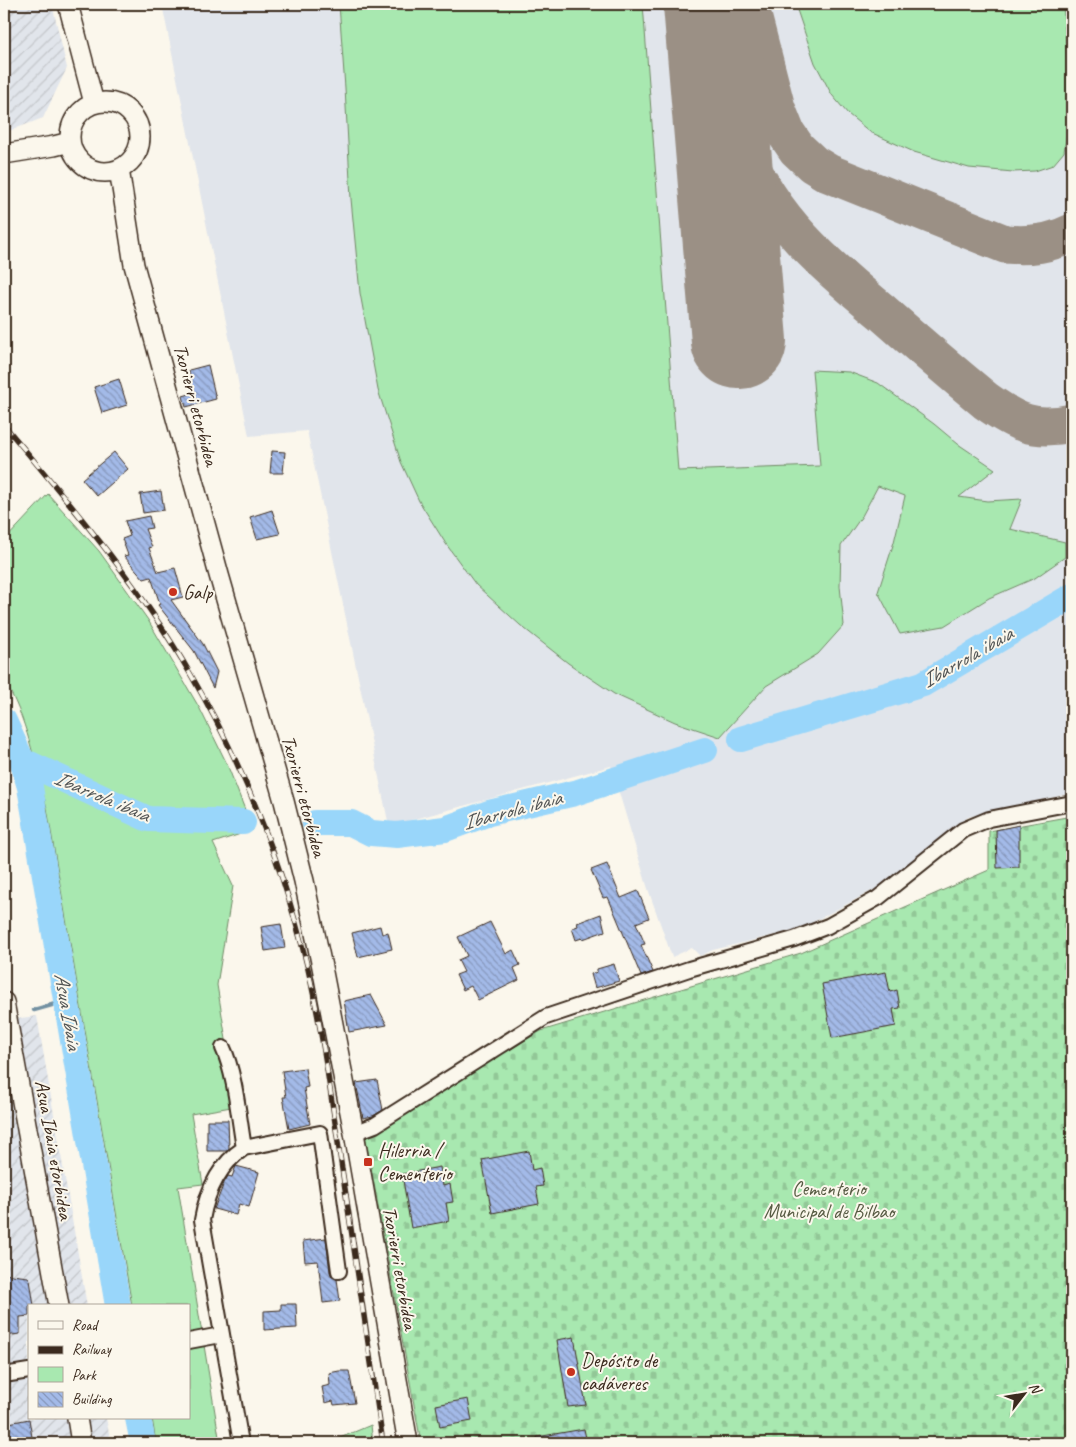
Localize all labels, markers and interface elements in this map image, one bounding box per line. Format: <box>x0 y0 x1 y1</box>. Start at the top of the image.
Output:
street label: Txorierri etorbidea <box>168 342 225 470</box>
place label: Galp <box>183 580 214 605</box>
marker: Galp <box>167 586 179 598</box>
water label: Ibarrola ibaia <box>917 620 1019 694</box>
street label: Txorierri etorbidea <box>276 733 333 861</box>
water label: Ibarrola ibaia <box>50 764 155 828</box>
water label: Ibarrola ibaia <box>460 784 566 836</box>
water label: Asua Ibaia <box>48 971 88 1054</box>
street label: Asua Ibaia etorbidea <box>29 1078 79 1223</box>
place label: Hilerria / Cementerio <box>378 1138 454 1186</box>
marker: Hilerria / Cementerio <box>362 1156 374 1168</box>
park label: Cementerio Municipal de Bilbao <box>764 1176 896 1224</box>
street label: Txorierri etorbidea <box>377 1204 423 1333</box>
legend <box>28 1304 190 1420</box>
text: Road <box>72 1316 99 1335</box>
text: Railway <box>72 1340 113 1359</box>
place label: Depósito de cadáveres <box>581 1348 659 1396</box>
text: Park <box>72 1366 97 1385</box>
marker: Depósito de cadáveres <box>565 1366 577 1378</box>
north arrow <box>998 1370 1048 1420</box>
text: N <box>1025 1379 1045 1398</box>
text: Building <box>72 1390 112 1409</box>

